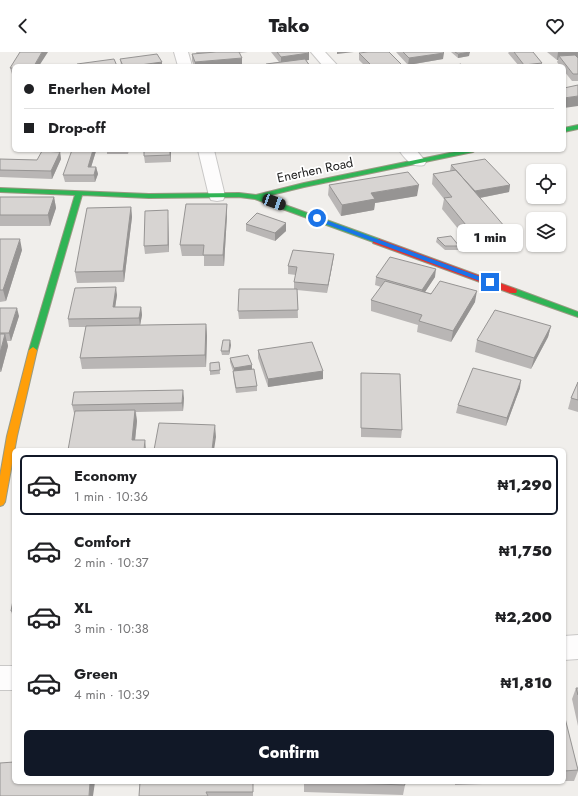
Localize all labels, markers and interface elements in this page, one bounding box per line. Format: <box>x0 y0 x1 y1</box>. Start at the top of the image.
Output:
text: Tako <box>269 13 309 39</box>
icon: back <box>12 15 34 37</box>
icon: heart <box>544 15 566 37</box>
text: Enerhen Motel <box>48 78 150 100</box>
text: Drop-off <box>48 117 106 139</box>
street label: Enerhen Road <box>275 153 355 187</box>
map controls <box>526 164 566 252</box>
button: locate <box>526 164 566 204</box>
car <box>261 192 287 212</box>
route start <box>308 209 326 227</box>
button: layers <box>526 212 566 252</box>
callout: 1 min <box>457 224 523 252</box>
text: 1 min <box>474 228 506 247</box>
route end <box>481 273 499 291</box>
text: Economy <box>74 465 137 487</box>
icon: car <box>26 467 62 503</box>
text: ₦1,290 <box>497 474 552 496</box>
text: 1 min · 10:36 <box>74 487 148 506</box>
text: Comfort <box>74 531 131 553</box>
icon: car <box>26 533 62 569</box>
text: ₦1,750 <box>499 540 552 562</box>
text: 2 min · 10:37 <box>74 553 149 572</box>
text: XL <box>74 597 92 619</box>
icon: car <box>26 599 62 635</box>
text: ₦2,200 <box>495 606 552 628</box>
text: 3 min · 10:38 <box>74 619 149 638</box>
text: Green <box>74 663 118 685</box>
icon: car <box>26 665 62 701</box>
text: ₦1,810 <box>500 672 552 694</box>
text: 4 min · 10:39 <box>74 685 150 704</box>
button: Confirm <box>24 730 554 776</box>

